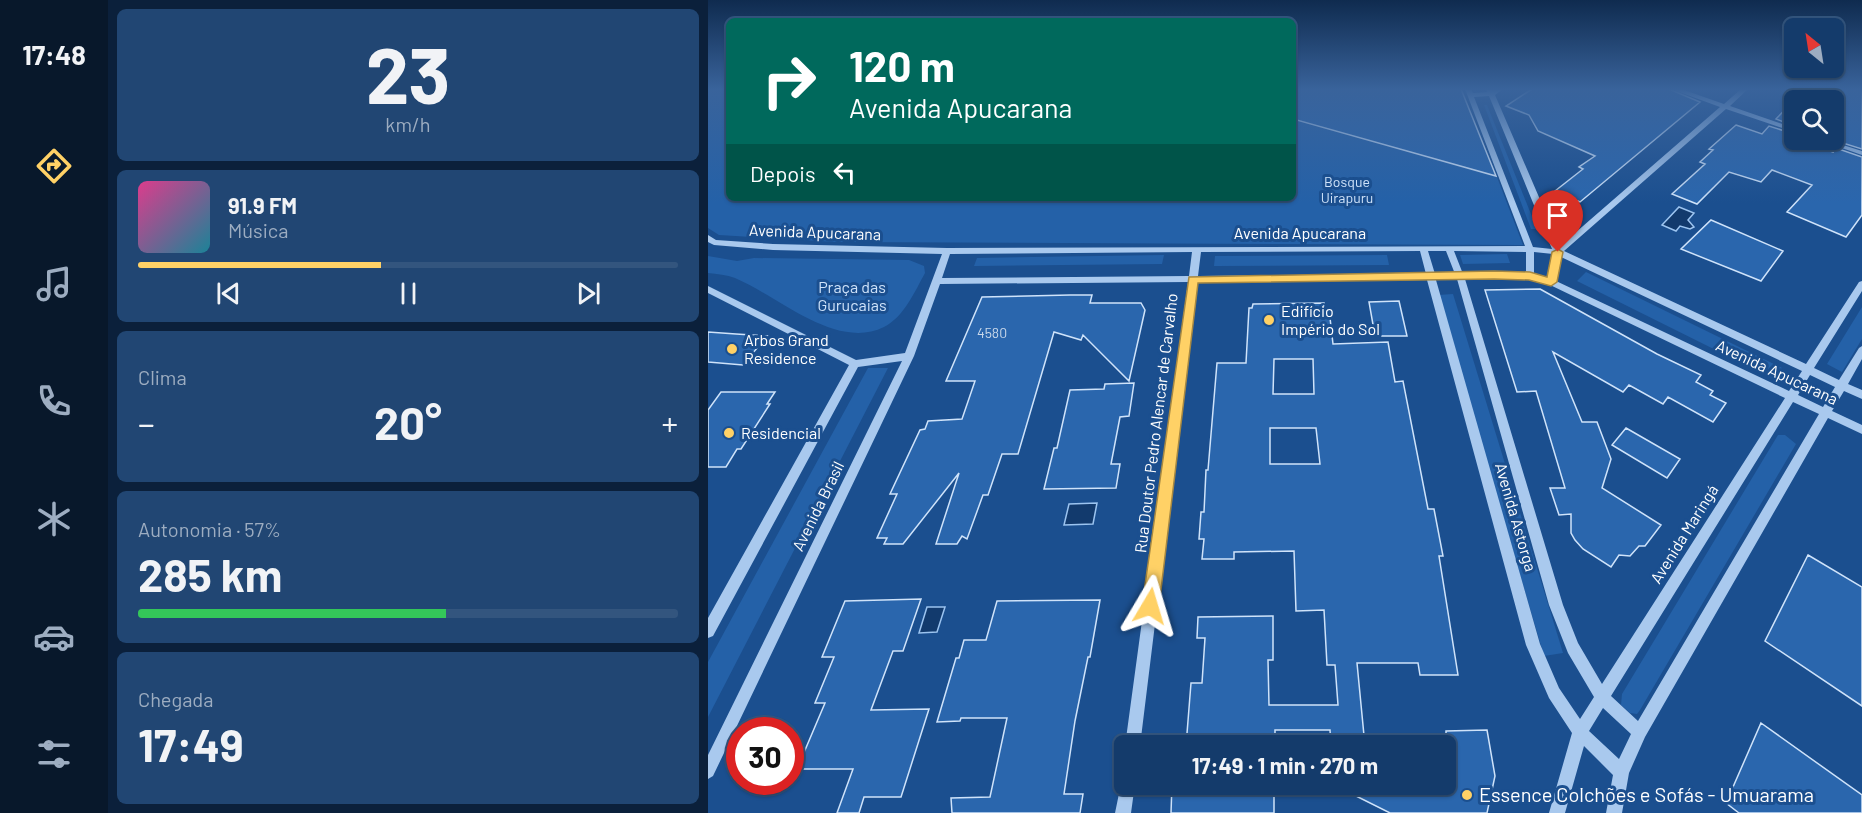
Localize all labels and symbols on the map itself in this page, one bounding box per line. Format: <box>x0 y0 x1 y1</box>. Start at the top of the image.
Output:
north arrow <box>1784 18 1844 78</box>
park label: Bosque Uirapuru <box>1321 173 1373 206</box>
pin <box>1532 190 1583 252</box>
street label: Avenida Apucarana <box>749 220 881 243</box>
street label: Avenida Apucarana <box>1234 223 1366 242</box>
park label: Praça das Gurucaias <box>817 277 887 314</box>
street label: Rua Doutor Pedro Alencar de Carvalho <box>1130 292 1181 554</box>
place label: Edifício Império do Sol <box>1281 301 1380 338</box>
marker: Edifício Império do Sol <box>1262 313 1276 327</box>
house number: 4580 <box>977 324 1007 341</box>
place label: Arbos Grand Residence <box>744 330 829 367</box>
street label: Avenida Apucarana <box>1713 335 1841 408</box>
marker: Arbos Grand Residence <box>725 342 739 356</box>
place label: Residencial <box>741 423 821 442</box>
marker: Residencial <box>722 426 736 440</box>
street label: Avenida Brasil <box>788 458 847 554</box>
street label: Avenida Astorga <box>1492 460 1541 573</box>
street label: Avenida Maringá <box>1646 481 1722 587</box>
position arrow <box>1118 574 1182 638</box>
speed limit sign: 30 <box>726 717 804 795</box>
place label: Essence Colchões e Sofás - Umuarama <box>1479 782 1814 806</box>
marker: Essence Colchões e Sofás - Umuarama <box>1460 788 1474 802</box>

